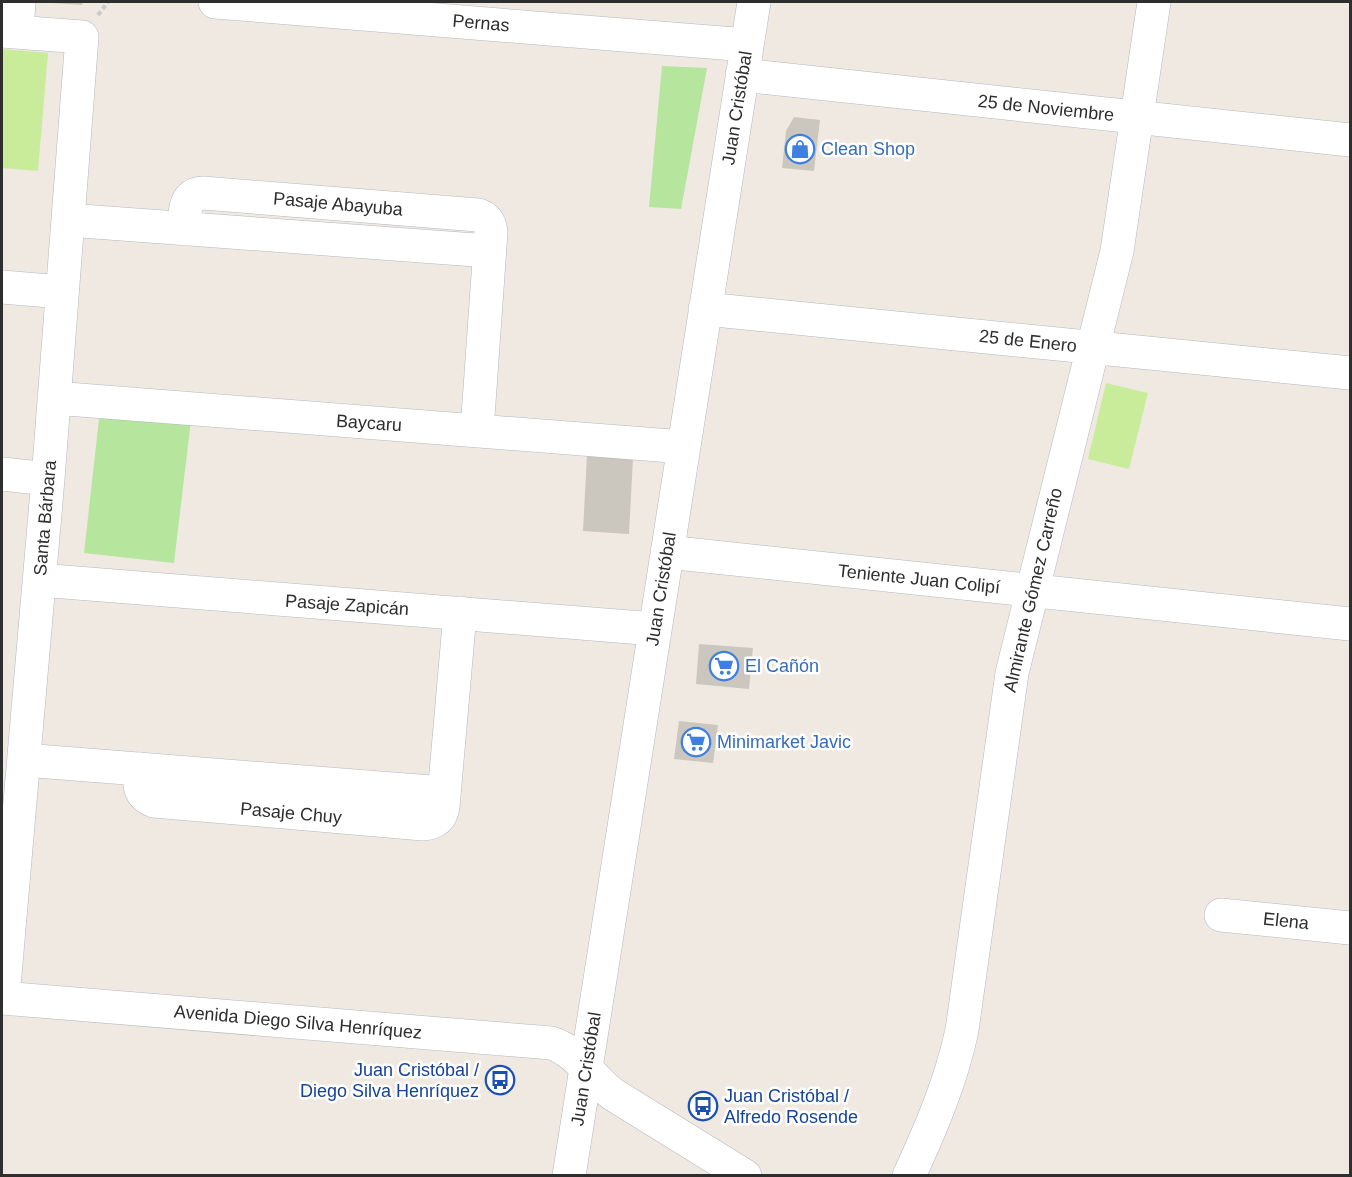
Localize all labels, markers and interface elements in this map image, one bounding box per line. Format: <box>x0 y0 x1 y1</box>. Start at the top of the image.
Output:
street label: Pernas <box>452 11 510 35</box>
street label: Juan Cristóbal <box>718 50 756 166</box>
street label: 25 de Noviembre <box>977 91 1115 125</box>
shop icon: Clean Shop <box>784 133 816 165</box>
place label: Clean Shop <box>821 139 915 159</box>
street label: Pasaje Abayuba <box>272 188 405 220</box>
street label: 25 de Enero <box>978 326 1078 356</box>
street label: Baycaru <box>335 411 403 435</box>
street label: Santa Bárbara <box>30 458 60 577</box>
street label: Almirante Gómez Carreño <box>1000 486 1066 694</box>
street label: Juan Cristóbal <box>642 531 680 647</box>
street label: Teniente Juan Colipí <box>837 561 1001 597</box>
street label: Pasaje Zapicán <box>284 591 410 619</box>
supermarket icon: El Cañón <box>708 650 740 682</box>
place label: El Cañón <box>745 656 819 676</box>
supermarket icon: Minimarket Javic <box>680 726 712 758</box>
place label: Minimarket Javic <box>717 732 851 752</box>
street label: Pasaje Chuy <box>239 799 343 827</box>
street label: Elena <box>1262 909 1311 933</box>
street label: Avenida Diego Silva Henríquez <box>173 1001 423 1043</box>
street label: Juan Cristóbal <box>567 1011 605 1127</box>
place label: Juan Cristóbal / Diego Silva Henríquez <box>300 1060 479 1101</box>
bus stop icon: Juan Cristóbal / Diego Silva Henríquez <box>484 1064 516 1096</box>
place label: Juan Cristóbal / Alfredo Rosende <box>724 1086 858 1127</box>
bus stop icon: Juan Cristóbal / Alfredo Rosende <box>687 1090 719 1122</box>

